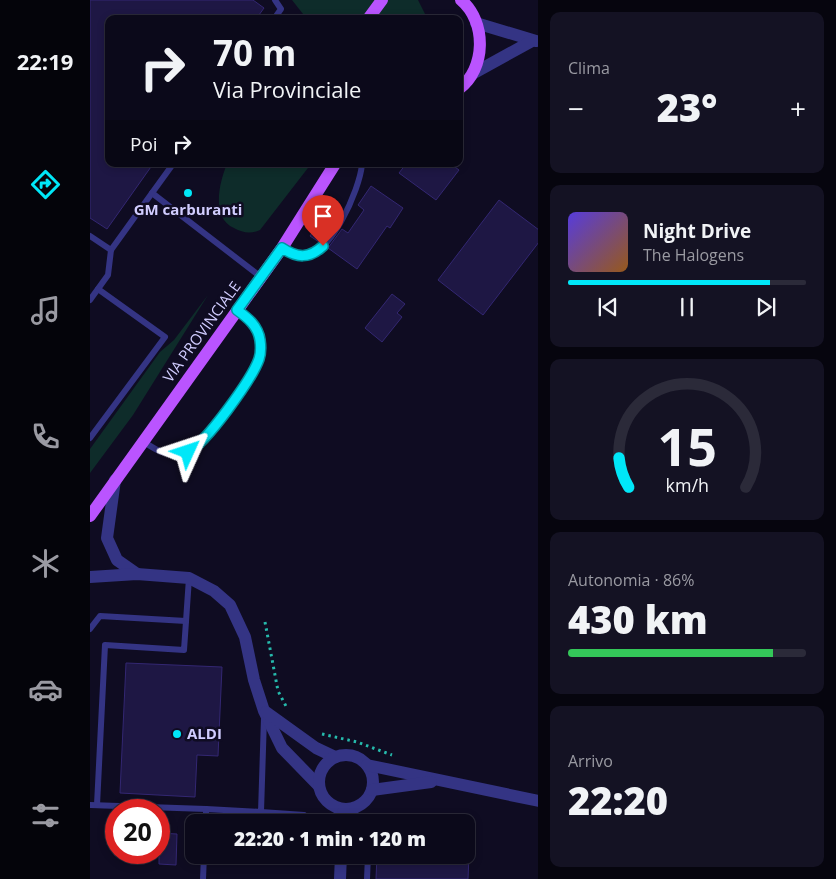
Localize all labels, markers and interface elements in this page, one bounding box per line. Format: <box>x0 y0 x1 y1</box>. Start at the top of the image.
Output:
text: 70 m <box>213 29 296 76</box>
icon: right <box>130 35 195 100</box>
text: 22:19 <box>17 46 73 76</box>
text: Clima <box>568 57 610 79</box>
text: Via Provinciale <box>213 74 361 104</box>
text: 23° <box>657 81 717 133</box>
text: − <box>568 89 584 127</box>
text: + <box>790 89 806 127</box>
icon: right <box>168 130 196 158</box>
text: Poi <box>130 131 158 157</box>
icon: directions <box>28 167 63 202</box>
marker: GM carburanti <box>182 187 194 199</box>
pin <box>302 195 344 246</box>
place label: GM carburanti <box>134 199 242 219</box>
icon: arrive <box>309 202 337 230</box>
text: Night Drive <box>643 218 751 244</box>
text: The Halogens <box>643 244 744 266</box>
street label: VIA PROVINCIALE <box>158 277 245 386</box>
icon: music <box>28 293 63 328</box>
icon: previous <box>594 293 622 321</box>
icon: pause <box>673 293 701 321</box>
icon: next <box>752 293 780 321</box>
text: 15 <box>657 410 717 481</box>
icon: phone <box>28 419 63 454</box>
position arrow <box>161 425 213 477</box>
text: km/h <box>665 473 709 497</box>
icon: climate <box>28 546 63 581</box>
text: Autonomia · 86% <box>568 569 694 591</box>
text: 430 km <box>568 593 708 645</box>
icon: car <box>28 672 63 707</box>
place label: ALDI <box>187 723 222 743</box>
marker: ALDI <box>171 728 183 740</box>
text: Arrivo <box>568 750 613 772</box>
text: 22:20 <box>568 774 668 826</box>
icon: filters <box>28 798 63 833</box>
speed limit sign: 20 <box>105 799 170 864</box>
text: 22:20 · 1 min · 120 m <box>234 826 426 852</box>

